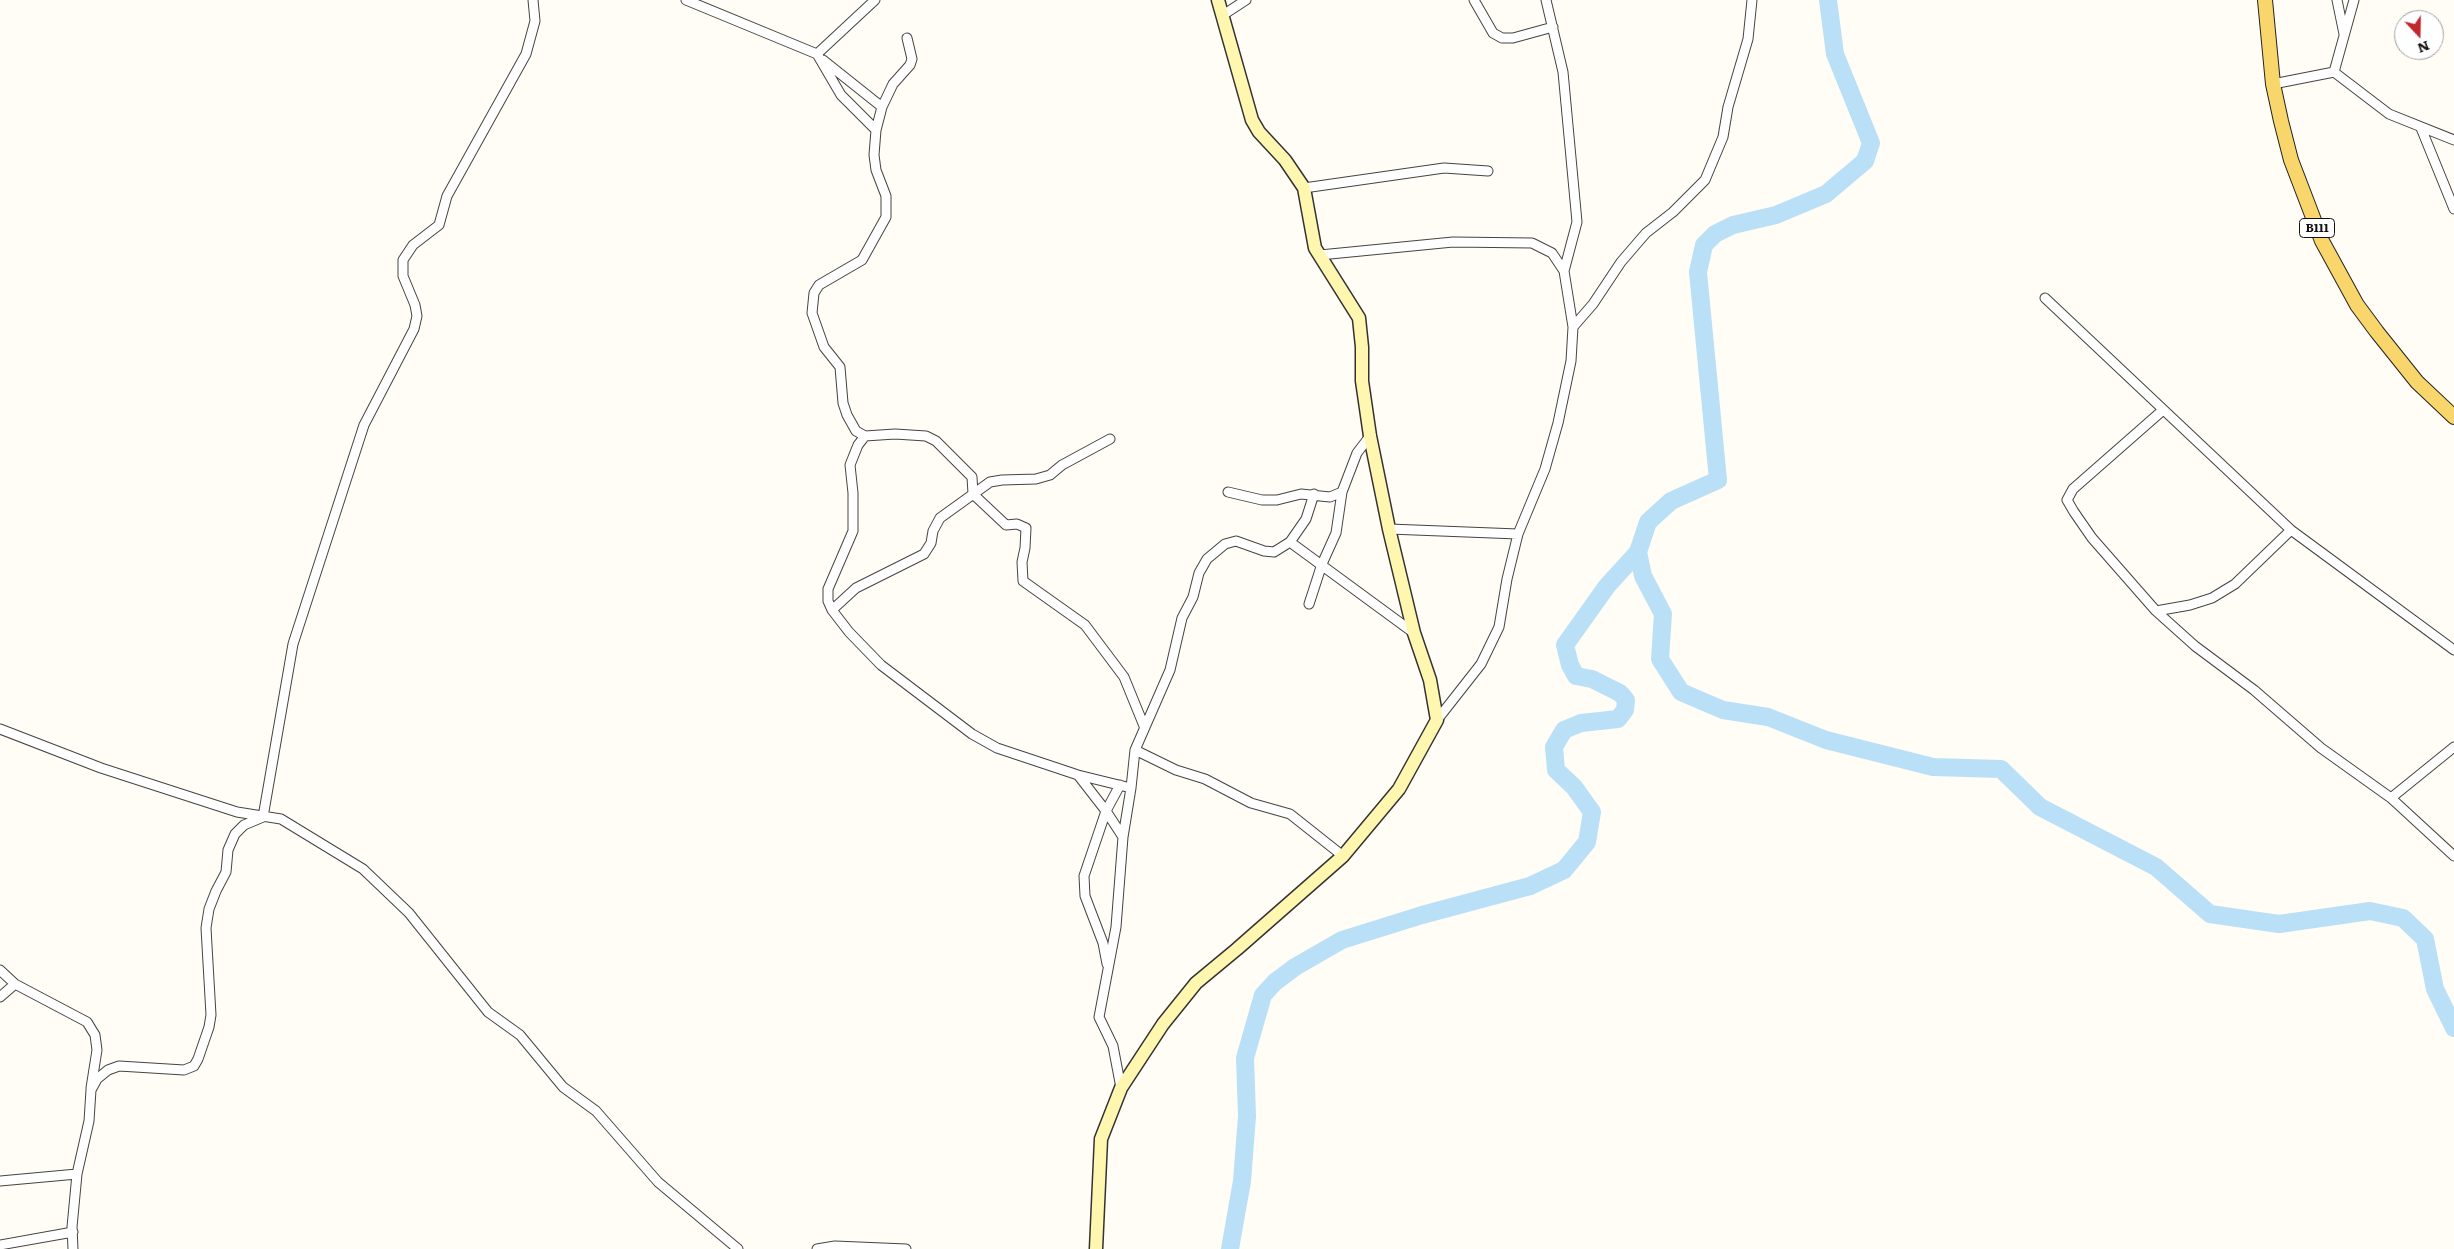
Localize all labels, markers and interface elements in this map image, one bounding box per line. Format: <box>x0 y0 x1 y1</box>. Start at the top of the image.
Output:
north arrow <box>2394 10 2444 60</box>
text: N <box>2415 37 2433 60</box>
road number: B111 <box>2300 218 2334 238</box>

